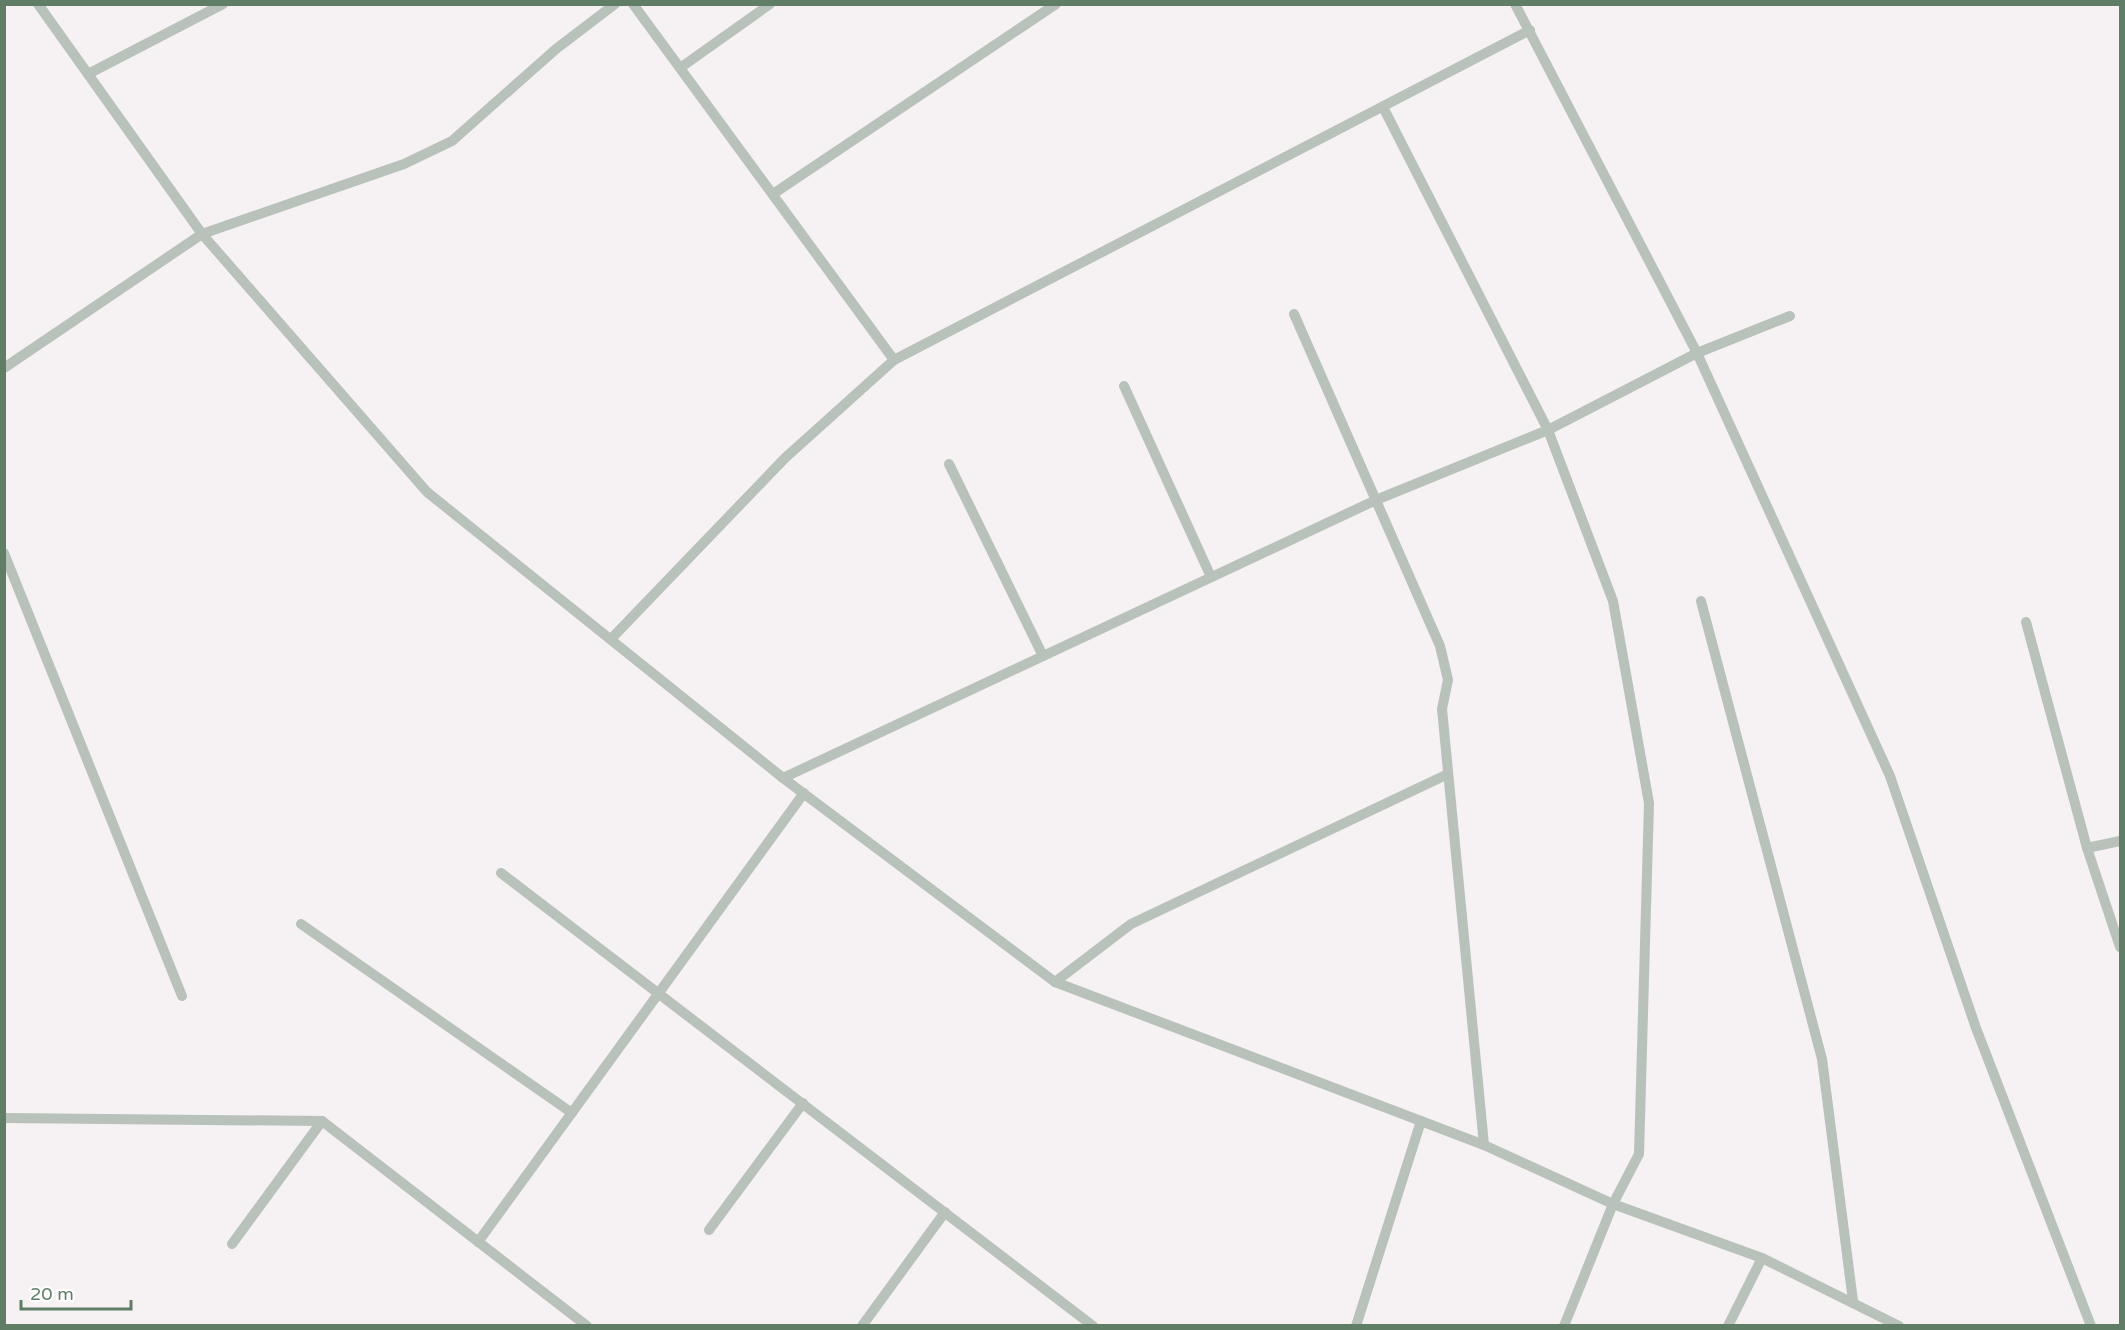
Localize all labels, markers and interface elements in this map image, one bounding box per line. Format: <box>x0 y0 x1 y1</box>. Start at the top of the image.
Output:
scale bar <box>21 1273 130 1311</box>
text: 20 m <box>30 1283 74 1305</box>

